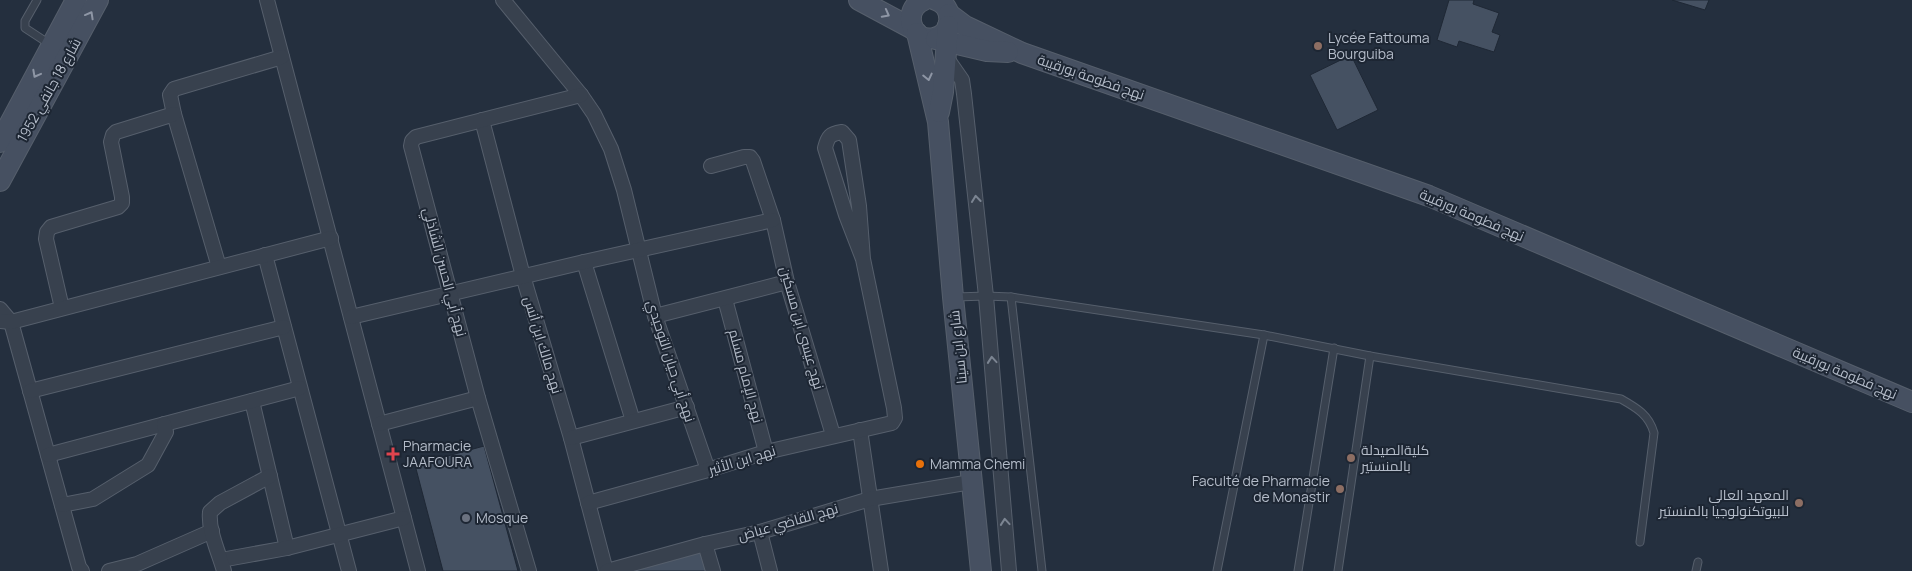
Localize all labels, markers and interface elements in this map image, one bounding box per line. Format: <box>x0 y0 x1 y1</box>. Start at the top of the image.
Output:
one-way arrow <box>881 8 890 18</box>
one-way arrow <box>84 11 94 20</box>
place label: Lycée Fattouma Bourguiba <box>1328 28 1430 63</box>
street label: شارع 18 جانفي 1952 <box>12 34 88 147</box>
marker: Lycée Fattouma Bourguiba <box>1312 40 1324 52</box>
street label: نهج فطومة بورقيبة <box>1035 49 1147 104</box>
one-way arrow <box>32 68 42 77</box>
one-way arrow <box>922 73 932 82</box>
street label: نهج فطومة بورقيبة <box>1417 184 1527 245</box>
one-way arrow <box>971 194 982 202</box>
street label: نهج أبي الحسن الشاذلي <box>416 205 472 339</box>
street label: نهج عيسى ابن مسكين <box>776 264 829 392</box>
street label: نهج مالك ابن أنس <box>520 294 567 396</box>
street label: نهج أبي حيان التوحيدي <box>640 297 700 425</box>
street label: شارع ابن سينا <box>944 309 971 385</box>
street label: نهج الإمام مسلم <box>724 327 768 425</box>
street label: نهج فطومة بورقيبة <box>1790 342 1900 403</box>
one-way arrow <box>986 356 997 364</box>
place label: Pharmacie JAAFOURA <box>403 436 472 471</box>
street label: نهج ابن الأثير <box>705 440 778 479</box>
place label: كليةالصيدلة بالمنستير <box>1360 440 1429 475</box>
marker: Pharmacie JAAFOURA <box>387 448 399 460</box>
marker: كليةالصيدلة بالمنستير <box>1345 452 1357 464</box>
place label: Mamma Chemi <box>930 454 1025 473</box>
marker: Mamma Chemi <box>914 458 926 470</box>
place label: Faculté de Pharmacie de Monastir <box>1192 471 1330 506</box>
marker: Faculté de Pharmacie de Monastir <box>1334 483 1346 495</box>
place label: المعهد العالي للبيوتكنولوجيا بالمنستير <box>1658 485 1789 520</box>
marker: المعهد العالي للبيوتكنولوجيا بالمنستير <box>1793 497 1805 509</box>
street label: نهج القاضي عياض <box>735 498 841 547</box>
place label: Mosque <box>476 508 528 527</box>
marker: Mosque <box>460 512 472 524</box>
one-way arrow <box>999 518 1010 526</box>

